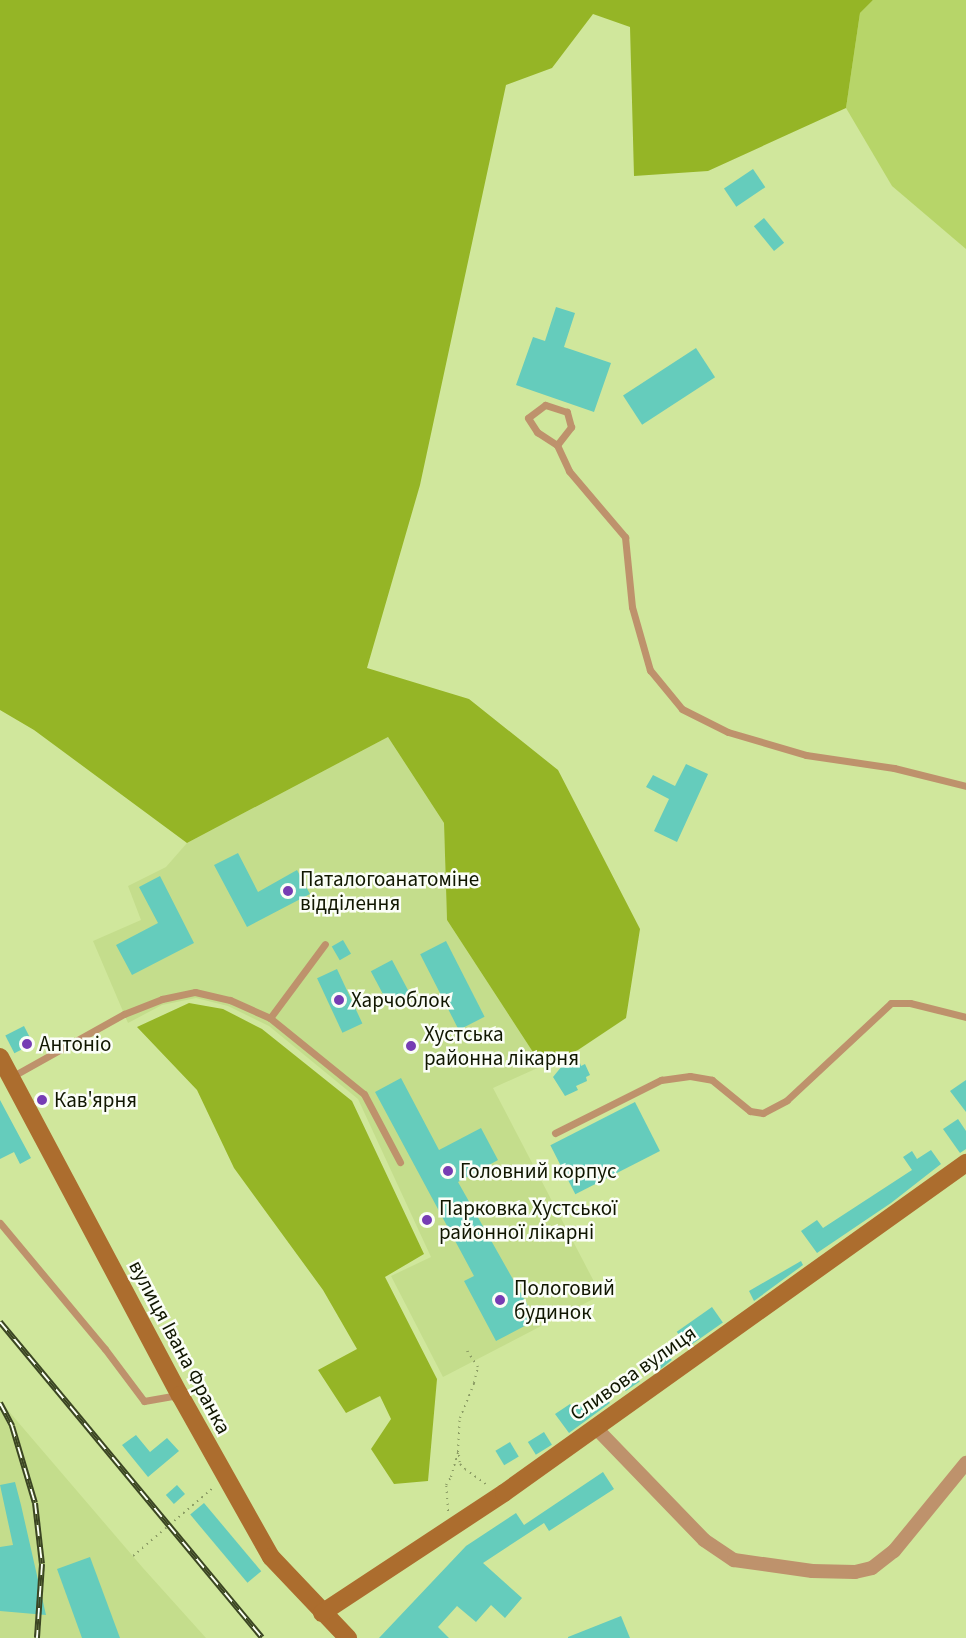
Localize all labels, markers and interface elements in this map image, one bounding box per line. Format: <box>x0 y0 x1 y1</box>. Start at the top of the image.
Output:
place label: Паталогоанатоміне відділення <box>300 866 479 916</box>
marker: Паталогоанатоміне відділення <box>281 884 295 898</box>
place label: Харчоблок <box>351 987 450 1013</box>
marker: Харчоблок <box>332 993 346 1007</box>
place label: Хустська районна лікарня <box>424 1021 579 1071</box>
place label: Антоніо <box>39 1031 111 1057</box>
marker: Антоніо <box>20 1037 34 1051</box>
marker: Хустська районна лікарня <box>402 1037 420 1055</box>
place label: Кав'ярня <box>54 1087 137 1113</box>
marker: Кав'ярня <box>35 1093 49 1107</box>
place label: Головний корпус <box>460 1158 617 1184</box>
marker: Головний корпус <box>441 1164 455 1178</box>
place label: Парковка Хустської районної лікарні <box>439 1195 617 1245</box>
marker: Парковка Хустської районної лікарні <box>420 1213 434 1227</box>
street label: вулиця Івана Франка <box>124 1256 236 1438</box>
place label: Пологовий будинок <box>514 1275 615 1325</box>
marker: Пологовий будинок <box>491 1291 509 1309</box>
street label: Сливова вулиця <box>565 1320 701 1426</box>

